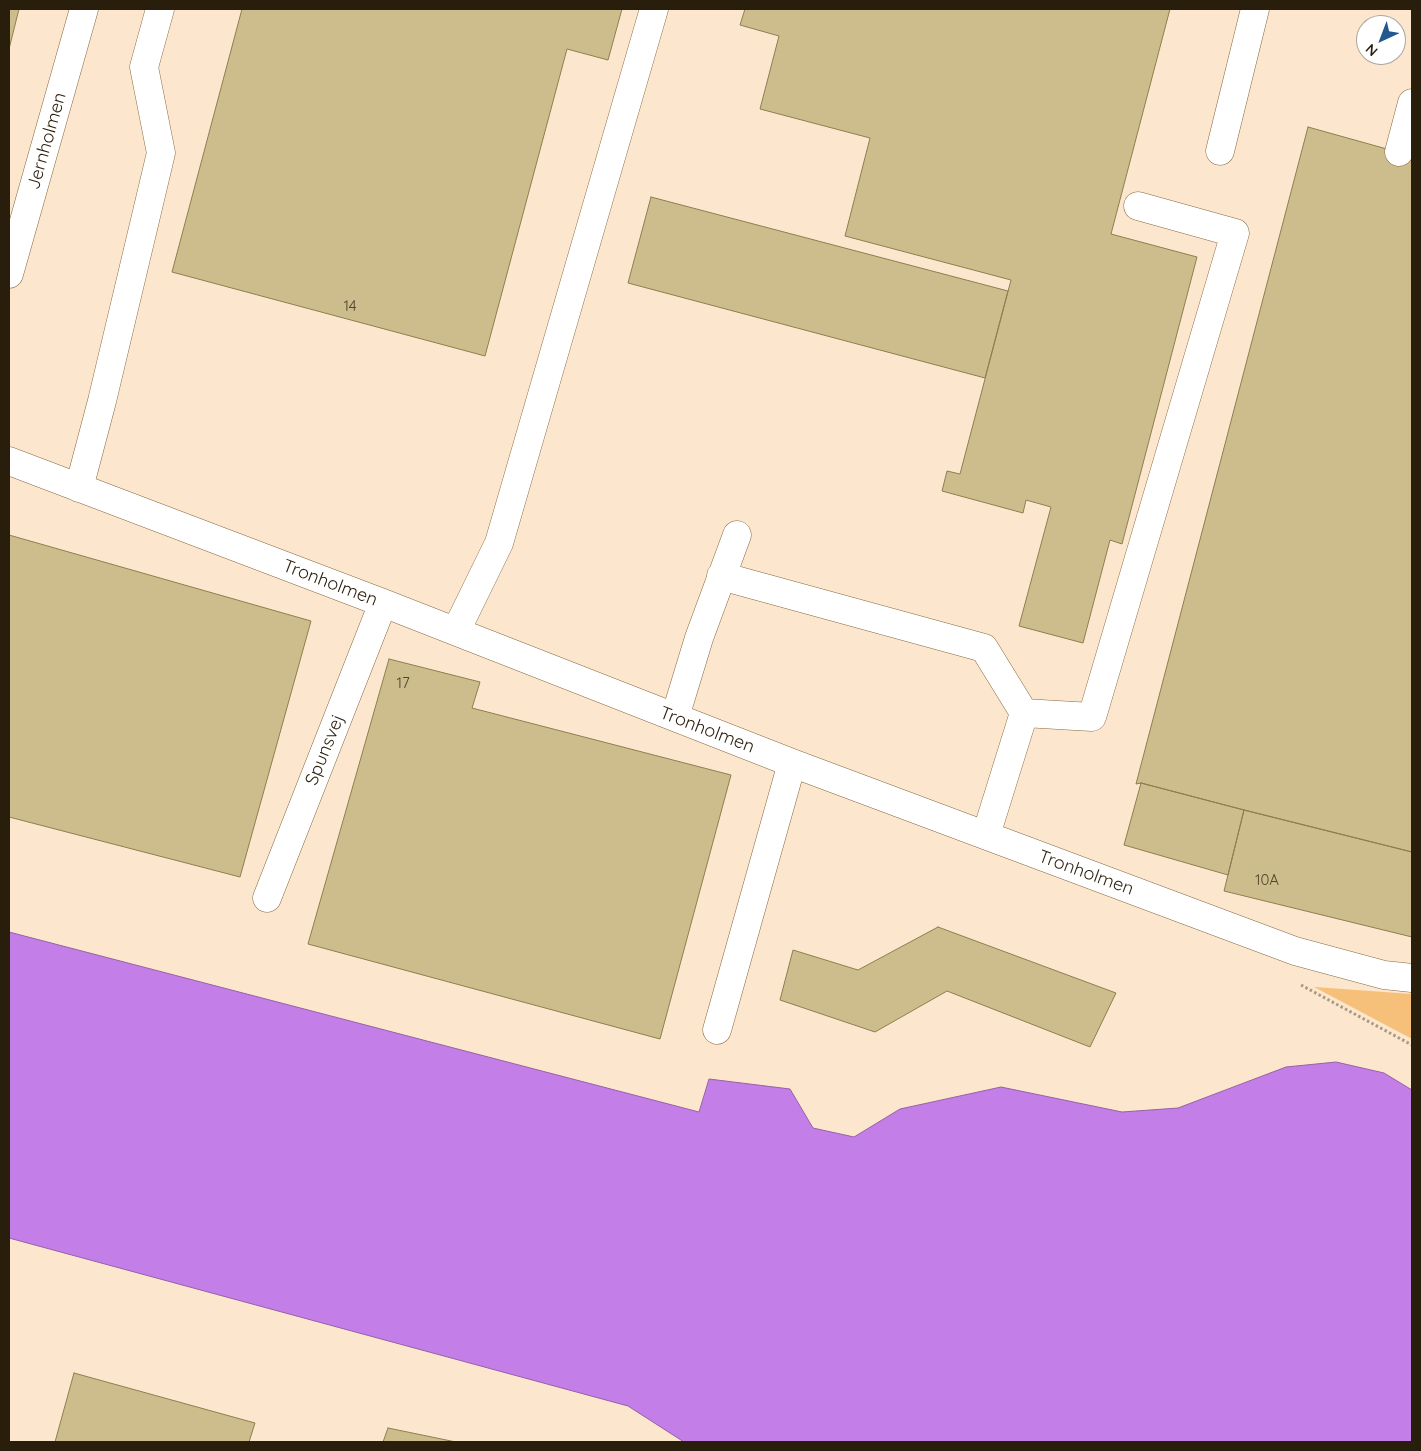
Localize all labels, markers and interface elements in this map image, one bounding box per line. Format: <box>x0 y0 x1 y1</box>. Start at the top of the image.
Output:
north arrow <box>1356 15 1406 65</box>
text: N <box>1362 40 1381 60</box>
street label: Jernholmen <box>23 90 71 192</box>
house number: 14 <box>343 297 357 315</box>
street label: Tronholmen <box>280 555 380 611</box>
house number: 17 <box>396 674 410 692</box>
street label: Tronholmen <box>657 702 757 758</box>
street label: Spunsvej <box>301 711 349 789</box>
street label: Tronholmen <box>1035 846 1137 900</box>
house number: 10A <box>1255 871 1279 889</box>

